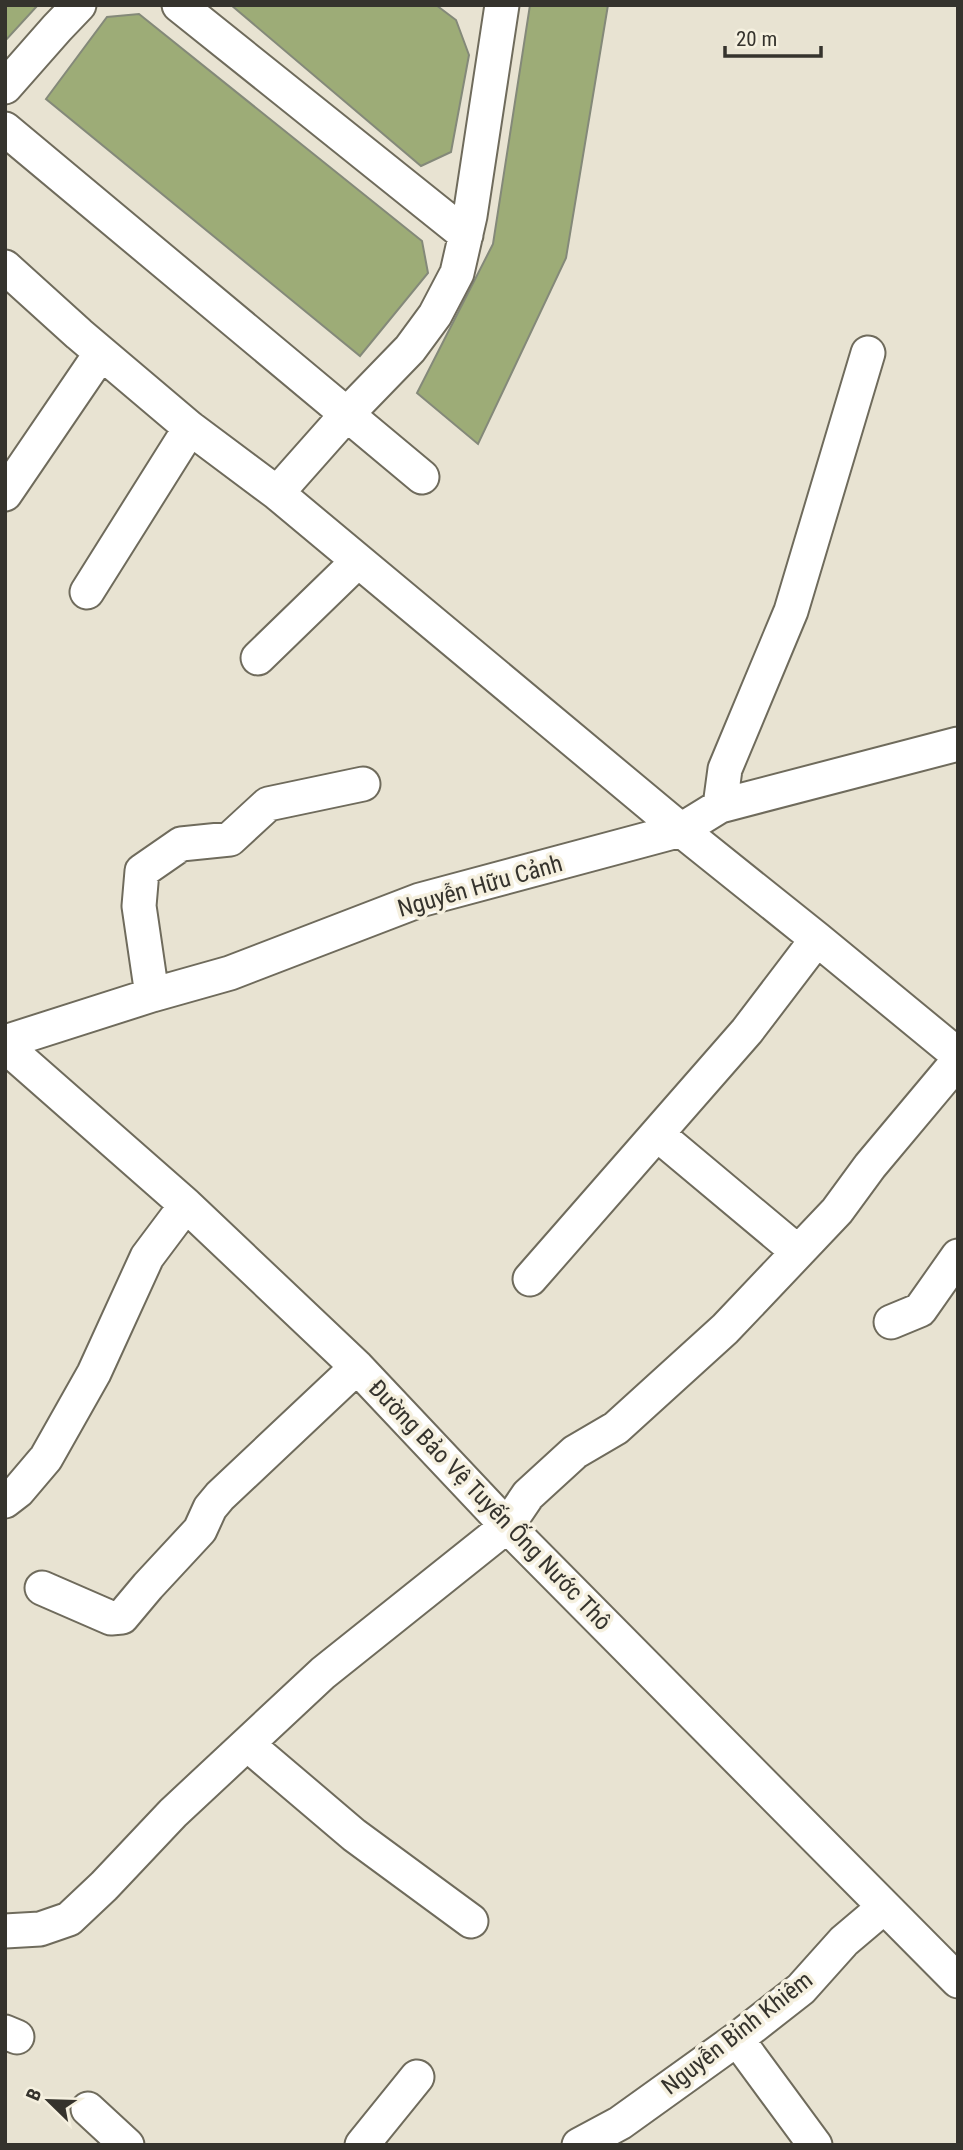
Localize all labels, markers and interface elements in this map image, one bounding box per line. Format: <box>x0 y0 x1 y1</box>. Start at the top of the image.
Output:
scale bar <box>725 14 821 58</box>
text: 20 m <box>736 27 777 51</box>
street label: Nguyễn Hữu Cảnh <box>394 849 566 923</box>
street label: Đường Bảo Vệ Tuyến Ống Nước Thô <box>363 1373 618 1636</box>
street label: Nguyễn Bỉnh Khiêm <box>656 1965 818 2101</box>
north arrow <box>14 2066 84 2136</box>
text: B <box>21 2085 46 2104</box>

